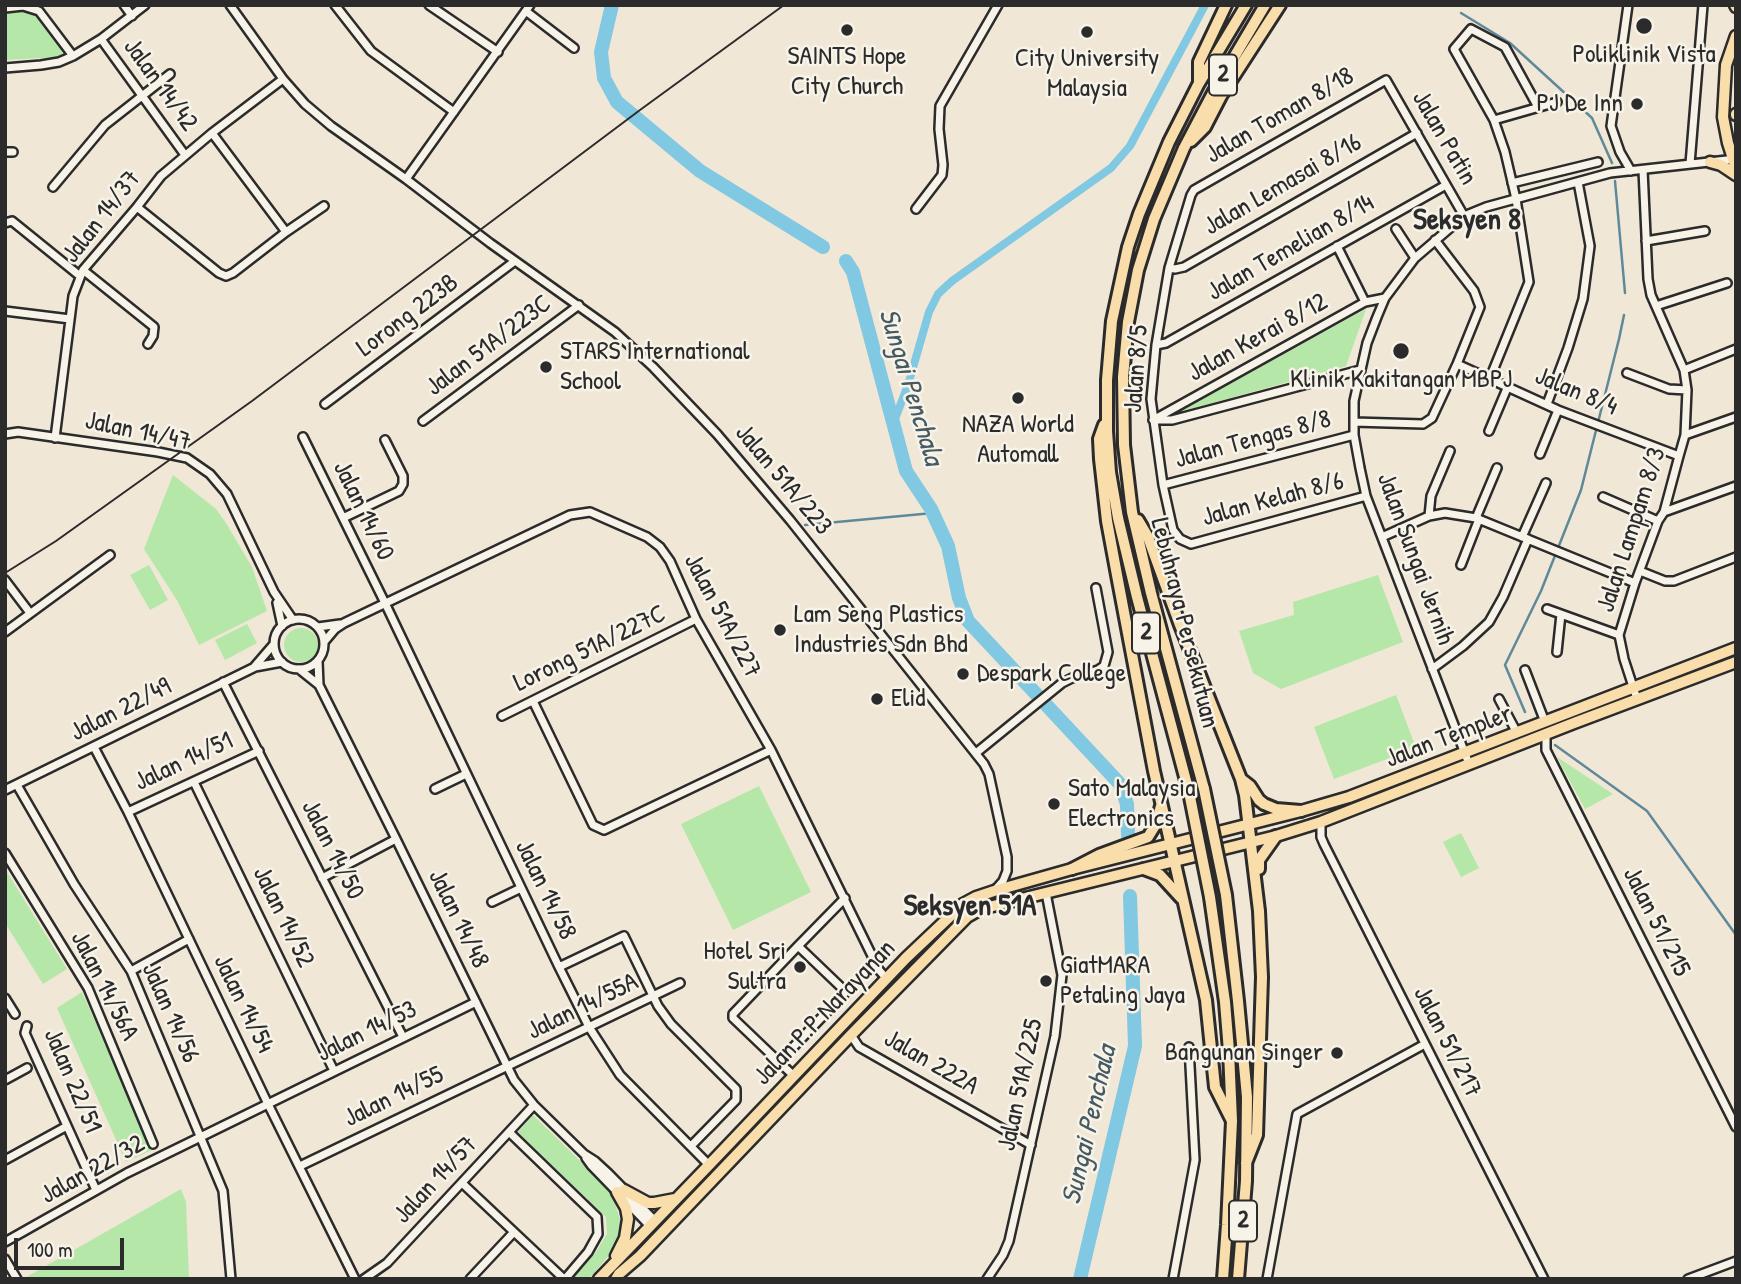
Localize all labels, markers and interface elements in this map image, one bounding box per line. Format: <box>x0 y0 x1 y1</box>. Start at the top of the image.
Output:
marker: Poliklinik Vista <box>1634 16 1654 36</box>
marker: SAINTS Hope City Church <box>839 22 855 38</box>
marker: City University Malaysia <box>1079 24 1095 40</box>
street label: Jalan 14/42 <box>116 33 204 137</box>
place label: Poliklinik Vista <box>1572 39 1716 71</box>
place label: SAINTS Hope City Church <box>788 41 906 102</box>
place label: City University Malaysia <box>1015 43 1159 104</box>
road number: 2 <box>1209 54 1237 96</box>
street label: Jalan Toman 8/18 <box>1200 61 1360 171</box>
street label: Jalan Patin <box>1405 85 1483 191</box>
place label: PJ De Inn <box>1537 88 1623 120</box>
marker: PJ De Inn <box>1629 96 1645 112</box>
street label: Jalan Lemasai 8/16 <box>1199 127 1367 243</box>
street label: Jalan 14/37 <box>56 164 148 270</box>
street label: Jalan Temelian 8/14 <box>1202 188 1380 308</box>
district label: Seksyen 8 <box>1413 203 1521 239</box>
street label: Lorong 223B <box>351 268 465 364</box>
street label: Jalan Kerai 8/12 <box>1183 287 1333 389</box>
street label: Jalan 51A/223C <box>420 289 558 403</box>
water label: Sungai Penchala <box>870 305 950 469</box>
street label: Jalan 8/5 <box>1118 324 1156 414</box>
place label: STARS International School <box>560 336 750 398</box>
marker: Klinik Kakitangan MBPJ <box>1391 341 1411 361</box>
marker: STARS International School <box>538 359 554 375</box>
street label: Jalan 8/4 <box>1530 361 1622 423</box>
place label: Klinik Kakitangan MBPJ <box>1290 364 1512 396</box>
marker: NAZA World Automall <box>1010 390 1026 406</box>
street label: Jalan Tengas 8/8 <box>1172 404 1334 476</box>
street label: Jalan 14/47 <box>82 406 194 458</box>
place label: NAZA World Automall <box>962 409 1074 471</box>
street label: Jalan 51A/223 <box>728 418 838 542</box>
street label: Jalan Lampam 8/3 <box>1591 444 1673 616</box>
street label: Jalan 14/60 <box>326 456 400 566</box>
street label: Jalan Kelah 8/6 <box>1199 466 1347 534</box>
street label: Jalan Sungai Jernih <box>1369 469 1461 649</box>
street label: Lebuhraya Persekutuan <box>1143 515 1225 731</box>
street label: Jalan 51A/227 <box>676 549 768 683</box>
street label: Lorong 51A/227C <box>509 599 671 699</box>
place label: Lam Seng Plastics Industries Sdn Bhd <box>794 599 968 660</box>
road number: 2 <box>1132 612 1160 654</box>
marker: Lam Seng Plastics Industries Sdn Bhd <box>772 622 788 638</box>
place label: Despark College <box>977 658 1126 690</box>
marker: Despark College <box>955 666 971 682</box>
street label: Jalan 22/49 <box>65 671 177 749</box>
place label: Elid <box>891 683 925 715</box>
marker: Elid <box>869 691 885 707</box>
street label: Jalan Templer <box>1381 699 1517 775</box>
street label: Jalan 14/51 <box>130 726 238 798</box>
place label: Sato Malaysia Electronics <box>1068 773 1195 834</box>
street label: Jalan 14/50 <box>294 795 370 905</box>
marker: Sato Malaysia Electronics <box>1046 796 1062 812</box>
street label: Jalan 14/58 <box>508 835 582 945</box>
street label: Jalan 14/52 <box>245 862 321 972</box>
street label: Jalan 51/215 <box>1615 862 1697 982</box>
street label: Jalan 14/48 <box>421 865 495 973</box>
district label: Seksyen 51A <box>903 889 1037 925</box>
street label: Jalan 14/56A <box>63 926 145 1046</box>
street label: Jalan P.P Narayanan <box>748 934 902 1092</box>
place label: Hotel Sri Sultra <box>703 936 786 998</box>
street label: Jalan 14/54 <box>206 950 280 1058</box>
place label: GiatMARA Petaling Jaya <box>1060 950 1185 1012</box>
street label: Jalan 14/56 <box>134 958 206 1068</box>
marker: Hotel Sri Sultra <box>792 959 808 975</box>
street label: Jalan 14/55A <box>522 967 644 1047</box>
marker: GiatMARA Petaling Jaya <box>1038 973 1054 989</box>
street label: Jalan 51/217 <box>1406 981 1488 1103</box>
street label: Jalan 14/53 <box>312 994 422 1070</box>
street label: Jalan 51A/225 <box>992 1016 1050 1154</box>
street label: Jalan 22/51 <box>36 1024 108 1138</box>
street label: Jalan 222A <box>878 1024 984 1102</box>
place label: Bangunan Singer <box>1165 1037 1323 1069</box>
water label: Sungai Penchala <box>1055 1042 1125 1208</box>
marker: Bangunan Singer <box>1329 1045 1345 1061</box>
street label: Jalan 14/55 <box>339 1060 449 1134</box>
street label: Jalan 22/32 <box>36 1129 150 1211</box>
street label: Jalan 14/57 <box>388 1130 484 1230</box>
road number: 2 <box>1229 1200 1257 1241</box>
scale bar <box>18 1224 128 1268</box>
text: 100 m <box>27 1235 73 1264</box>

